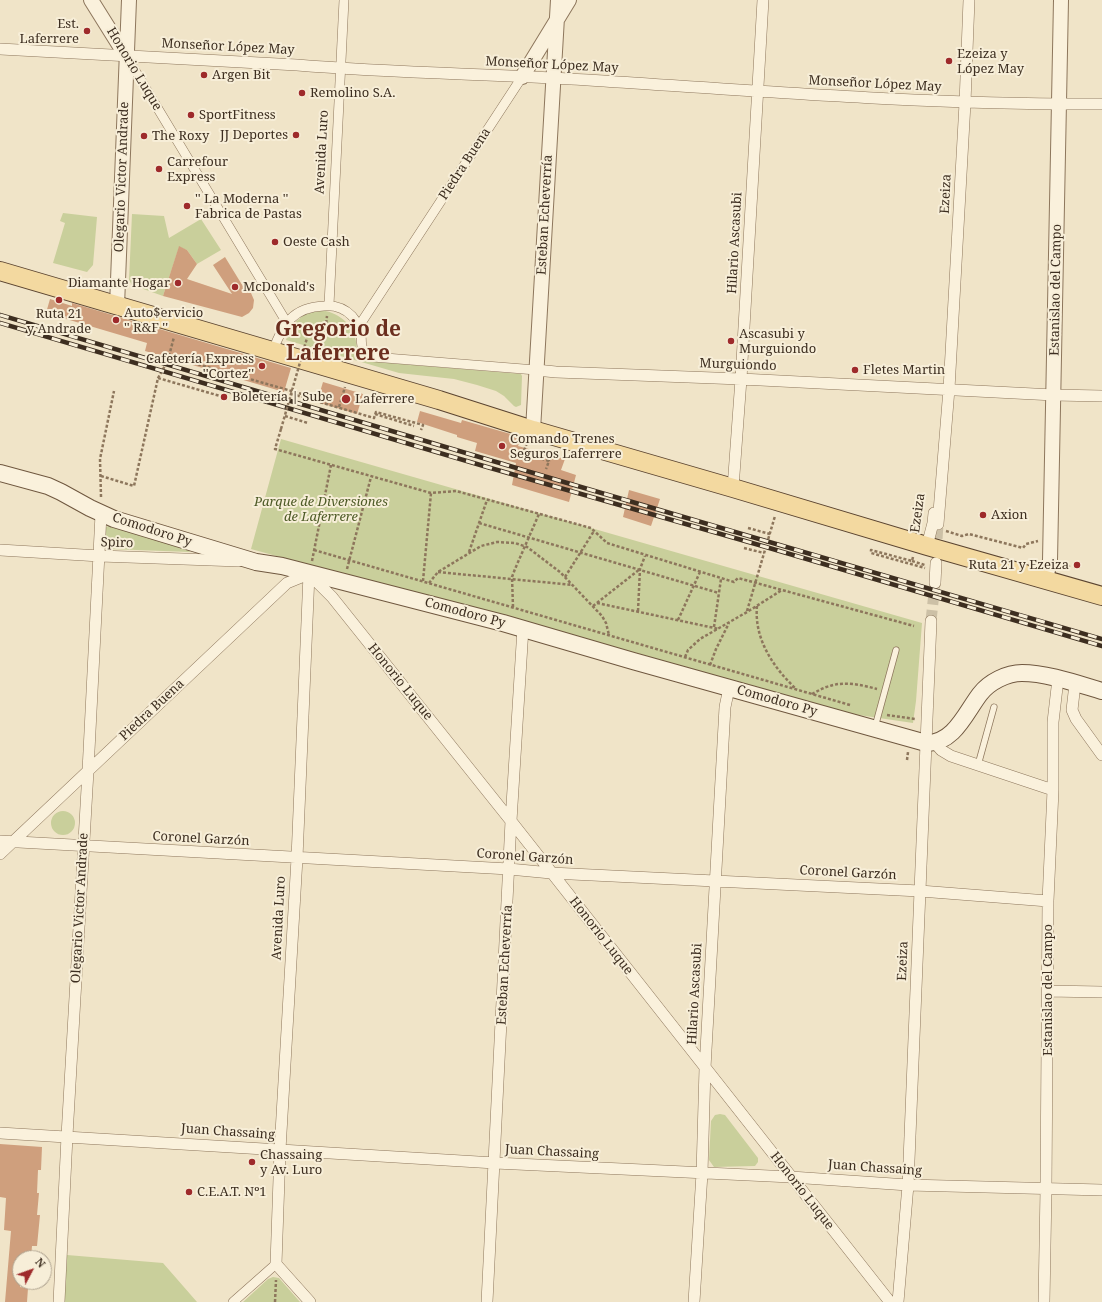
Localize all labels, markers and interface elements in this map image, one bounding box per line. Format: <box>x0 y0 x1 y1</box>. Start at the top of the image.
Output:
place label: Est. Laferrere <box>20 16 79 47</box>
street label: Honorio Luque <box>103 25 165 113</box>
marker: Est. Laferrere <box>82 26 92 36</box>
street label: Monseñor López May <box>161 36 295 58</box>
place label: Ezeiza y López May <box>957 46 1024 77</box>
street label: Monseñor López May <box>485 54 619 76</box>
marker: Ezeiza y López May <box>944 56 954 66</box>
place label: Argen Bit <box>212 67 270 83</box>
marker: Argen Bit <box>199 70 209 80</box>
street label: Monseñor López May <box>808 73 942 95</box>
place label: Remolino S.A. <box>310 85 395 101</box>
marker: Remolino S.A. <box>297 88 307 98</box>
street label: Olegario Victor Andrade <box>112 101 132 253</box>
place label: SportFitness <box>199 107 276 123</box>
marker: SportFitness <box>186 110 196 120</box>
street label: Avenida Luro <box>312 110 332 194</box>
street label: Piedra Buena <box>436 125 494 203</box>
place label: JJ Deportes <box>220 127 288 143</box>
place label: The Roxy <box>152 128 209 144</box>
marker: JJ Deportes <box>291 130 301 140</box>
marker: The Roxy <box>139 131 149 141</box>
place label: Carrefour Express <box>167 154 228 185</box>
street label: Esteban Echeverría <box>534 154 556 276</box>
marker: Carrefour Express <box>154 164 164 174</box>
street label: Ezeiza <box>937 174 955 214</box>
place label: '' La Moderna '' Fabrica de Pastas <box>195 191 302 222</box>
street label: Hilario Ascasubi <box>725 192 745 294</box>
marker: '' La Moderna '' Fabrica de Pastas <box>182 201 192 211</box>
street label: Estanislao del Campo <box>1047 224 1065 356</box>
place label: Oeste Cash <box>283 234 350 250</box>
marker: Oeste Cash <box>270 237 280 247</box>
place label: Diamante Hogar <box>68 275 170 291</box>
marker: Diamante Hogar <box>173 278 183 288</box>
place label: McDonald's <box>243 279 315 295</box>
marker: McDonald's <box>230 282 240 292</box>
marker: Ruta 21 y Andrade <box>54 295 64 305</box>
place label: Auto$ervicio '' R&F '' <box>124 305 203 336</box>
place label: Ruta 21 y Andrade <box>27 306 91 337</box>
marker: Auto$ervicio '' R&F '' <box>111 315 121 325</box>
district label: Gregorio de Laferrere <box>275 317 401 367</box>
place label: Ascasubi y Murguiondo <box>739 326 816 357</box>
marker: Ascasubi y Murguiondo <box>726 336 736 346</box>
place label: Cafetería Express ''Cortez'' <box>146 351 254 382</box>
street label: Murguiondo <box>699 356 777 374</box>
marker: Cafetería Express ''Cortez'' <box>257 361 267 371</box>
place label: Fletes Martin <box>863 362 945 378</box>
marker: Fletes Martin <box>850 365 860 375</box>
place label: Boletería | Sube <box>232 389 332 405</box>
place label: Laferrere <box>355 391 414 407</box>
marker: Boletería | Sube <box>219 392 229 402</box>
marker: Laferrere <box>340 393 352 405</box>
place label: Comando Trenes Seguros Laferrere <box>510 431 622 462</box>
marker: Comando Trenes Seguros Laferrere <box>497 441 507 451</box>
street label: Ezeiza <box>908 492 928 534</box>
park label: Parque de Diversiones de Laferrere <box>254 494 388 525</box>
place label: Axion <box>991 507 1028 523</box>
street label: Comodoro Py <box>110 510 194 550</box>
marker: Axion <box>978 510 988 520</box>
street label: Spiro <box>100 535 134 551</box>
place label: Ruta 21 y Ezeiza <box>968 557 1069 573</box>
marker: Ruta 21 y Ezeiza <box>1072 560 1082 570</box>
street label: Comodoro Py <box>423 595 507 631</box>
street label: Honorio Luque <box>364 640 436 724</box>
street label: Piedra Buena <box>116 676 188 744</box>
street label: Comodoro Py <box>735 682 819 720</box>
street label: Coronel Garzón <box>152 829 250 849</box>
street label: Olegario Victor Andrade <box>68 832 92 984</box>
street label: Coronel Garzón <box>476 846 574 868</box>
street label: Coronel Garzón <box>799 863 897 883</box>
street label: Avenida Luro <box>269 876 289 960</box>
street label: Honorio Luque <box>566 894 636 978</box>
street label: Esteban Echeverría <box>494 904 516 1026</box>
street label: Estanislao del Campo <box>1040 924 1056 1056</box>
street label: Ezeiza <box>895 941 911 981</box>
street label: Hilario Ascasubi <box>685 943 705 1045</box>
street label: Juan Chassaing <box>181 1121 275 1143</box>
street label: Juan Chassaing <box>505 1142 599 1162</box>
place label: Chassaing y Av. Luro <box>260 1147 322 1178</box>
street label: Honorio Luque <box>767 1149 837 1233</box>
marker: Chassaing y Av. Luro <box>247 1157 257 1167</box>
street label: Juan Chassaing <box>828 1157 922 1179</box>
place label: C.E.A.T. Nº1 <box>197 1184 267 1200</box>
marker: C.E.A.T. Nº1 <box>184 1187 194 1197</box>
north arrow <box>12 1250 52 1290</box>
text: N <box>32 1254 49 1271</box>

